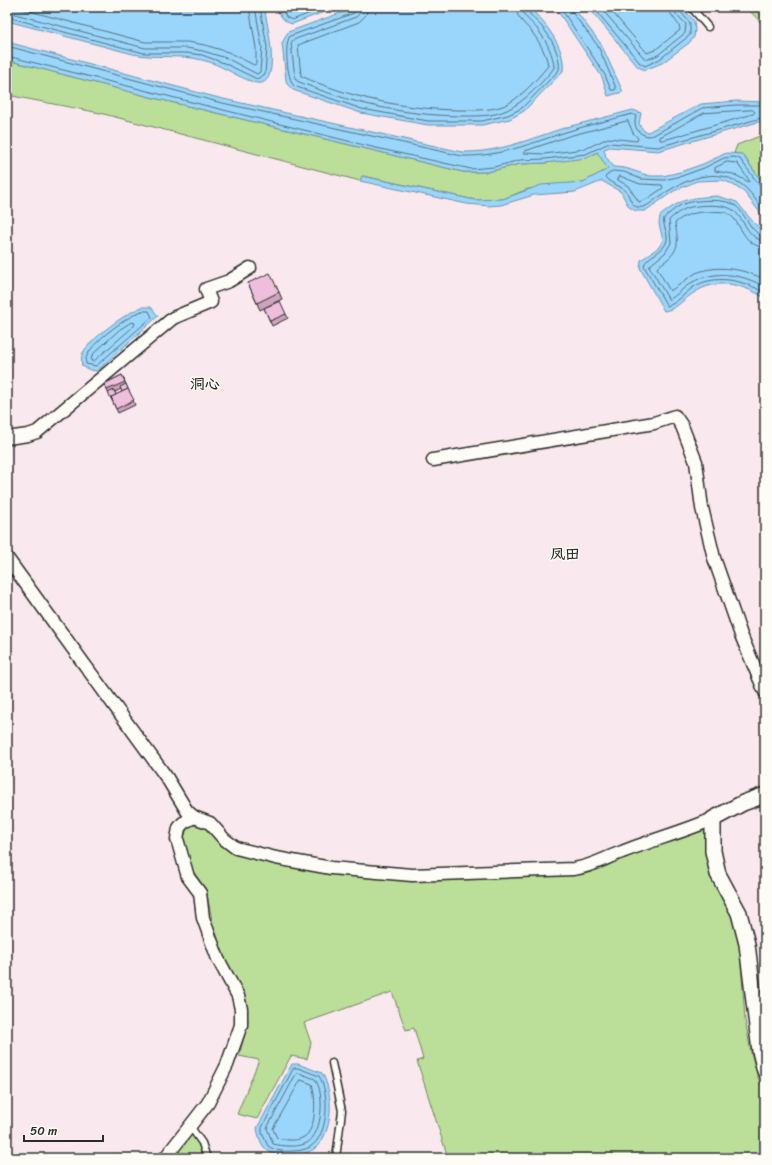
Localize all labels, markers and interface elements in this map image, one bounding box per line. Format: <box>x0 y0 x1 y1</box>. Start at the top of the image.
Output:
district label: 洞心 <box>190 371 220 397</box>
district label: 凤田 <box>550 541 580 567</box>
scale bar <box>24 1117 103 1143</box>
text: 50 m <box>30 1120 57 1142</box>

